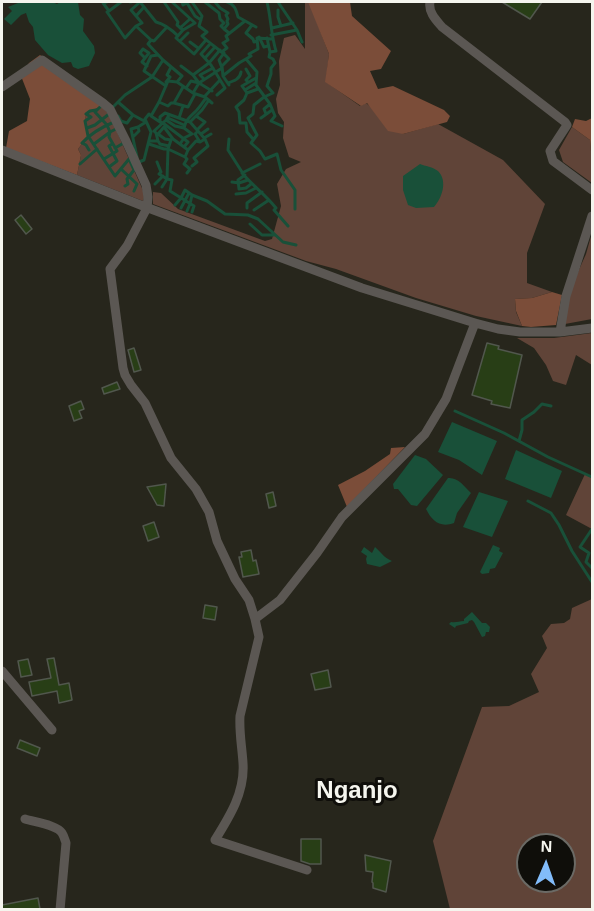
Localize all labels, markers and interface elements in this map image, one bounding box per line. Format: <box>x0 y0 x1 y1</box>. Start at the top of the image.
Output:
district label: Nganjo <box>316 777 398 805</box>
north arrow <box>516 833 576 893</box>
text: N <box>541 838 553 855</box>

